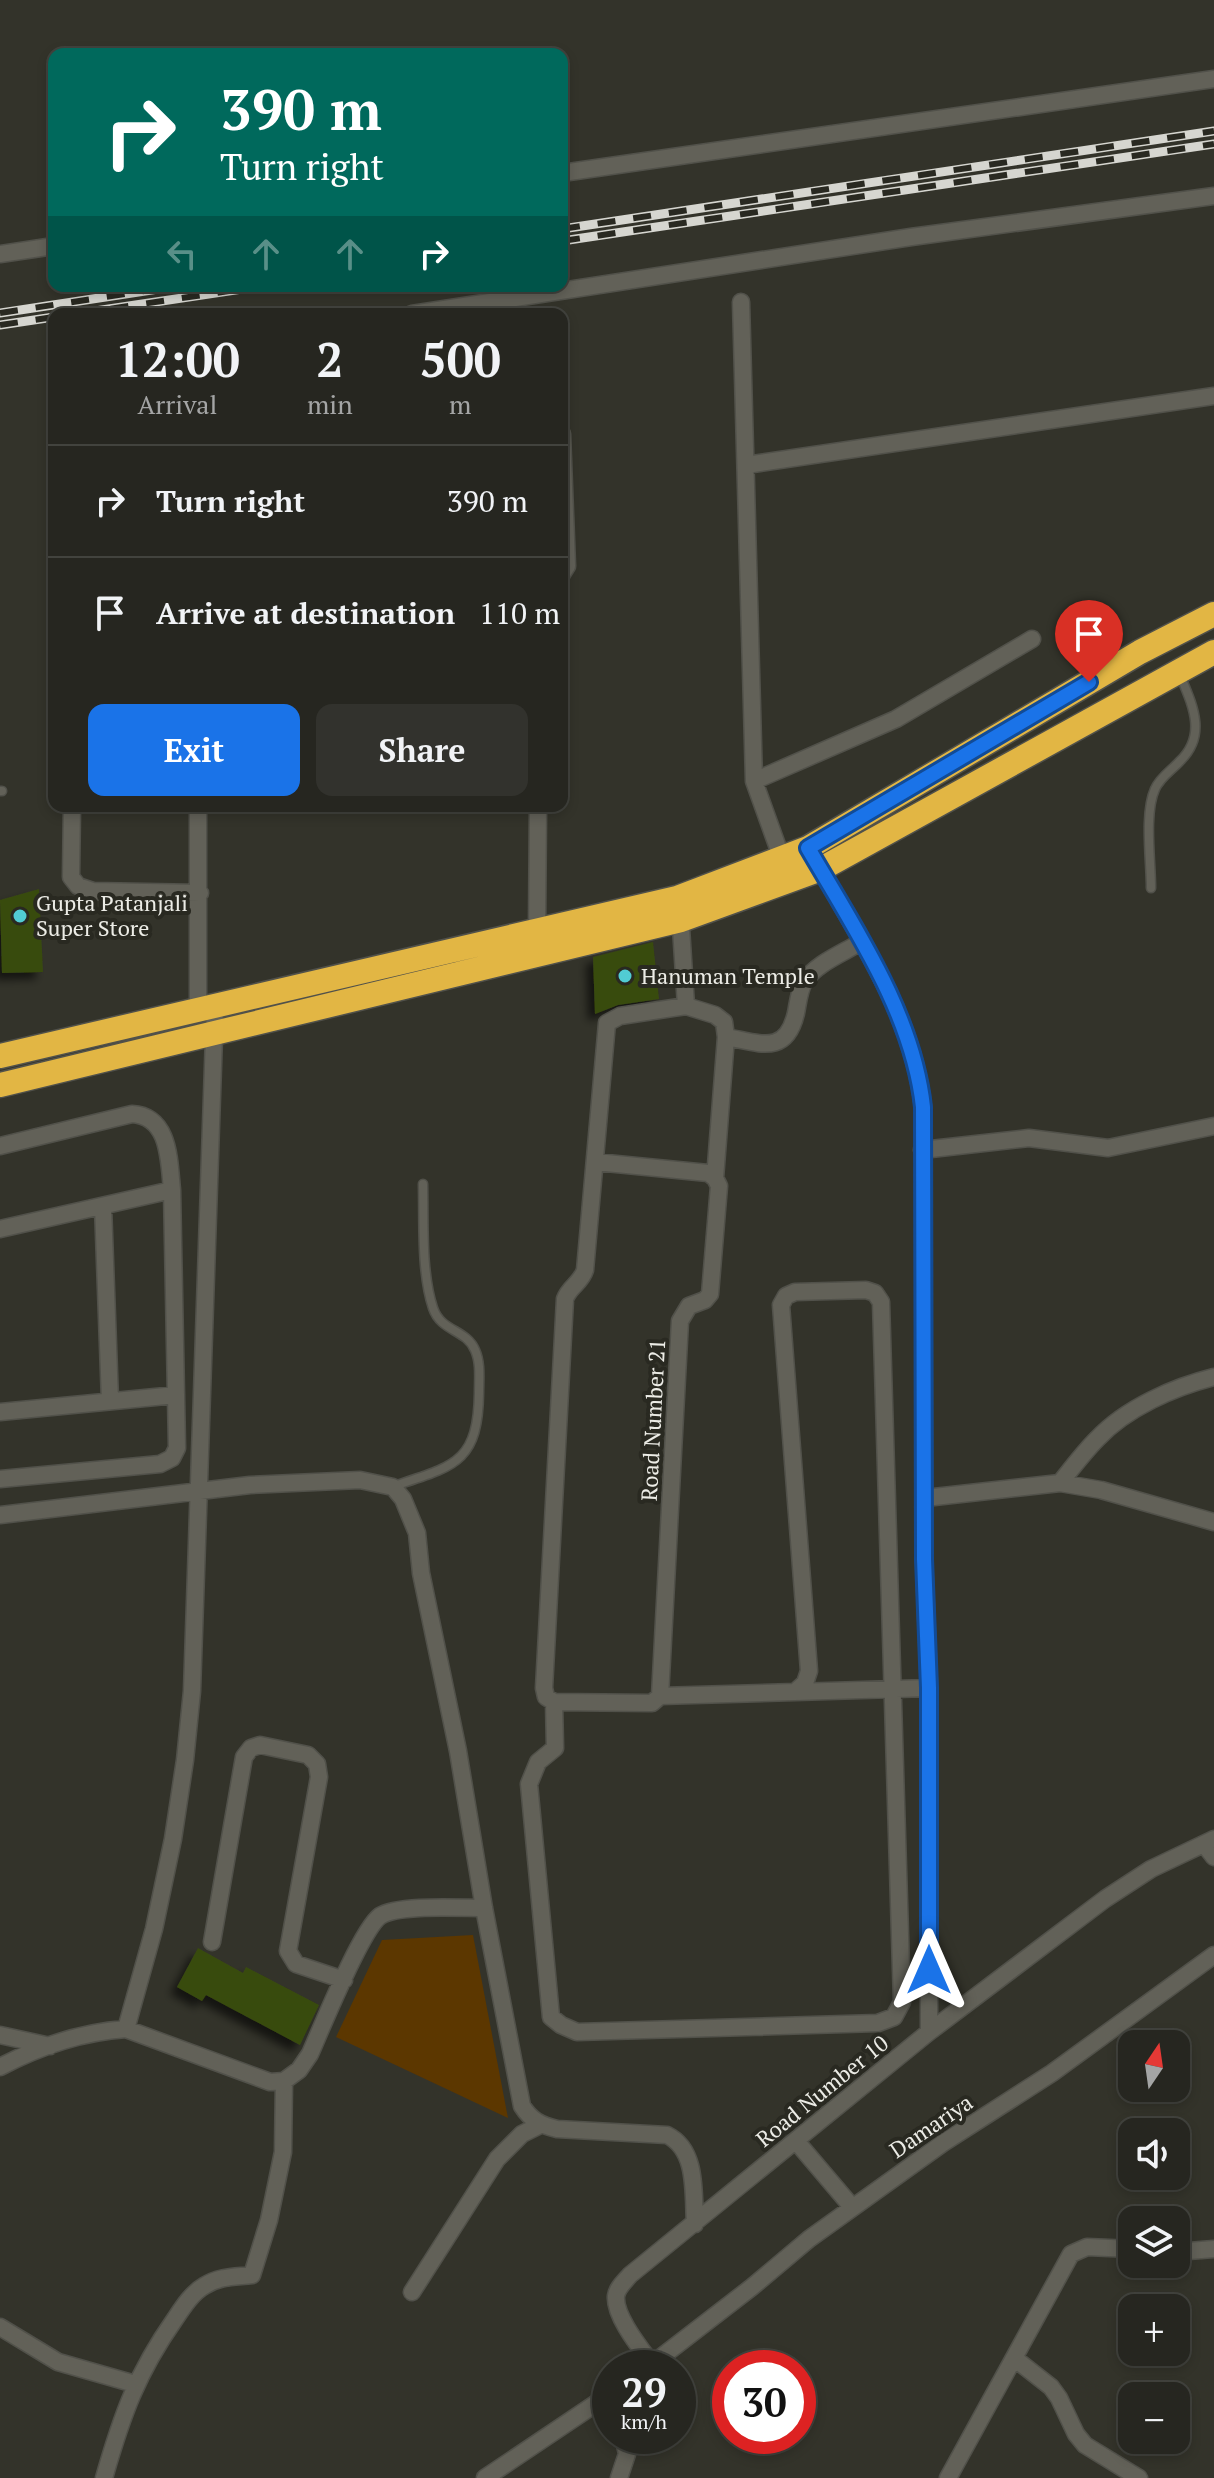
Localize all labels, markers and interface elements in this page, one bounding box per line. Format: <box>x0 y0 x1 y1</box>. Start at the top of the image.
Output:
text: 390 m <box>220 72 382 146</box>
icon: right <box>88 80 192 184</box>
text: Turn right <box>220 143 384 190</box>
icon: left <box>160 232 204 276</box>
icon: ahead <box>244 232 288 276</box>
icon: ahead <box>328 232 372 276</box>
icon: right <box>412 232 456 276</box>
text: 12:00 <box>115 327 240 391</box>
text: 2 <box>316 327 343 391</box>
text: 500 <box>420 327 501 391</box>
text: Arrival <box>138 387 217 421</box>
text: min <box>307 387 353 421</box>
text: m <box>449 387 472 421</box>
icon: right <box>88 479 132 523</box>
text: Turn right <box>156 481 305 521</box>
text: 390 m <box>447 481 528 521</box>
icon: arrive <box>88 591 132 635</box>
text: Arrive at destination <box>156 593 455 633</box>
text: 110 m <box>479 593 560 633</box>
pin <box>1055 600 1123 682</box>
icon: arrive <box>1067 612 1111 656</box>
button: Exit <box>88 704 300 796</box>
button: Share <box>316 704 528 796</box>
place label: Gupta Patanjali Super Store <box>36 888 188 942</box>
marker: Gupta Patanjali Super Store <box>11 907 29 925</box>
place label: Hanuman Temple <box>641 961 815 990</box>
marker: Hanuman Temple <box>616 967 634 985</box>
street label: Road Number 21 <box>634 1338 671 1502</box>
position arrow <box>887 1928 971 2012</box>
street label: Road Number 10 <box>749 2028 894 2153</box>
north arrow <box>1118 2030 1190 2102</box>
map controls <box>1118 2030 1190 2454</box>
street label: Damariya <box>884 2087 978 2164</box>
button: sound <box>1118 2118 1190 2190</box>
button: layers <box>1118 2206 1190 2278</box>
button: + <box>1118 2294 1190 2366</box>
speed limit sign: 30 <box>712 2350 816 2454</box>
text: 29 <box>621 2365 667 2418</box>
button: − <box>1118 2382 1190 2454</box>
text: km/h <box>621 2408 667 2435</box>

